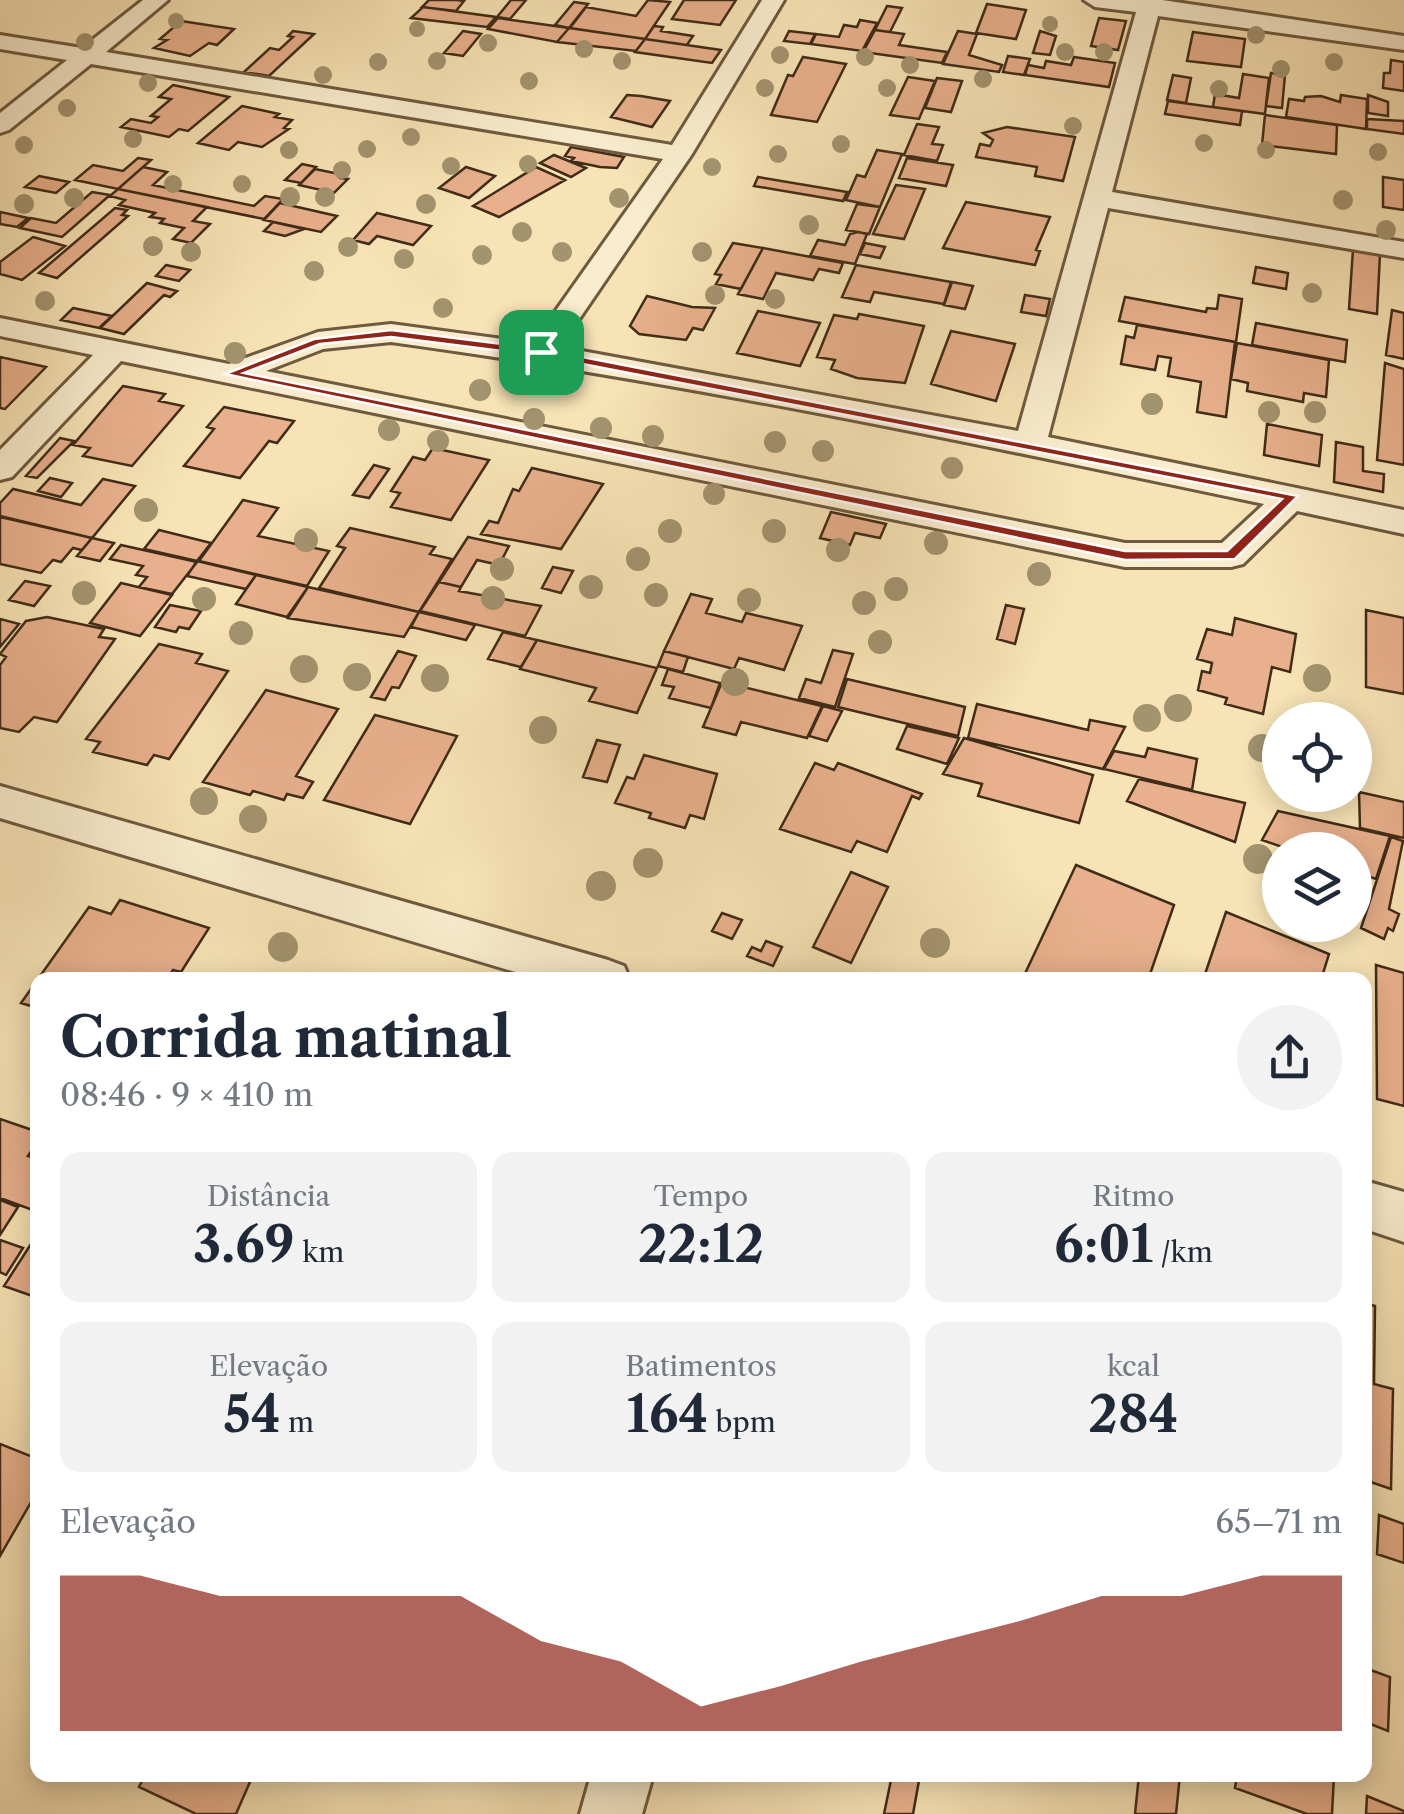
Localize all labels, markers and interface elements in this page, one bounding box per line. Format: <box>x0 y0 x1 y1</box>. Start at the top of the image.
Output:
pin <box>499 310 584 395</box>
icon: arrive <box>514 325 569 380</box>
map controls <box>1262 702 1372 942</box>
button: locate <box>1262 702 1372 812</box>
button: layers <box>1262 832 1372 942</box>
text: Corrida matinal <box>60 1004 512 1071</box>
button: share <box>1237 1005 1342 1110</box>
text: 08:46 · 9 × 410 m <box>60 1075 313 1114</box>
text: Distância <box>207 1179 330 1213</box>
text: Tempo <box>654 1179 748 1213</box>
text: Ritmo <box>1092 1179 1174 1213</box>
text: 3.69 <box>193 1213 295 1275</box>
text: 22:12 <box>638 1213 764 1275</box>
text: 6:01 <box>1054 1213 1153 1275</box>
text: km <box>295 1235 344 1269</box>
text: /km <box>1153 1235 1213 1269</box>
text: Elevação <box>209 1349 328 1383</box>
text: Batimentos <box>625 1349 777 1383</box>
text: kcal <box>1107 1349 1160 1383</box>
text: 54 <box>223 1383 281 1445</box>
text: 164 <box>626 1383 708 1445</box>
text: 284 <box>1088 1383 1178 1445</box>
text: m <box>281 1405 314 1439</box>
text: bpm <box>708 1405 776 1439</box>
text: Elevação <box>60 1502 196 1541</box>
text: 65–71 m <box>1215 1502 1342 1541</box>

